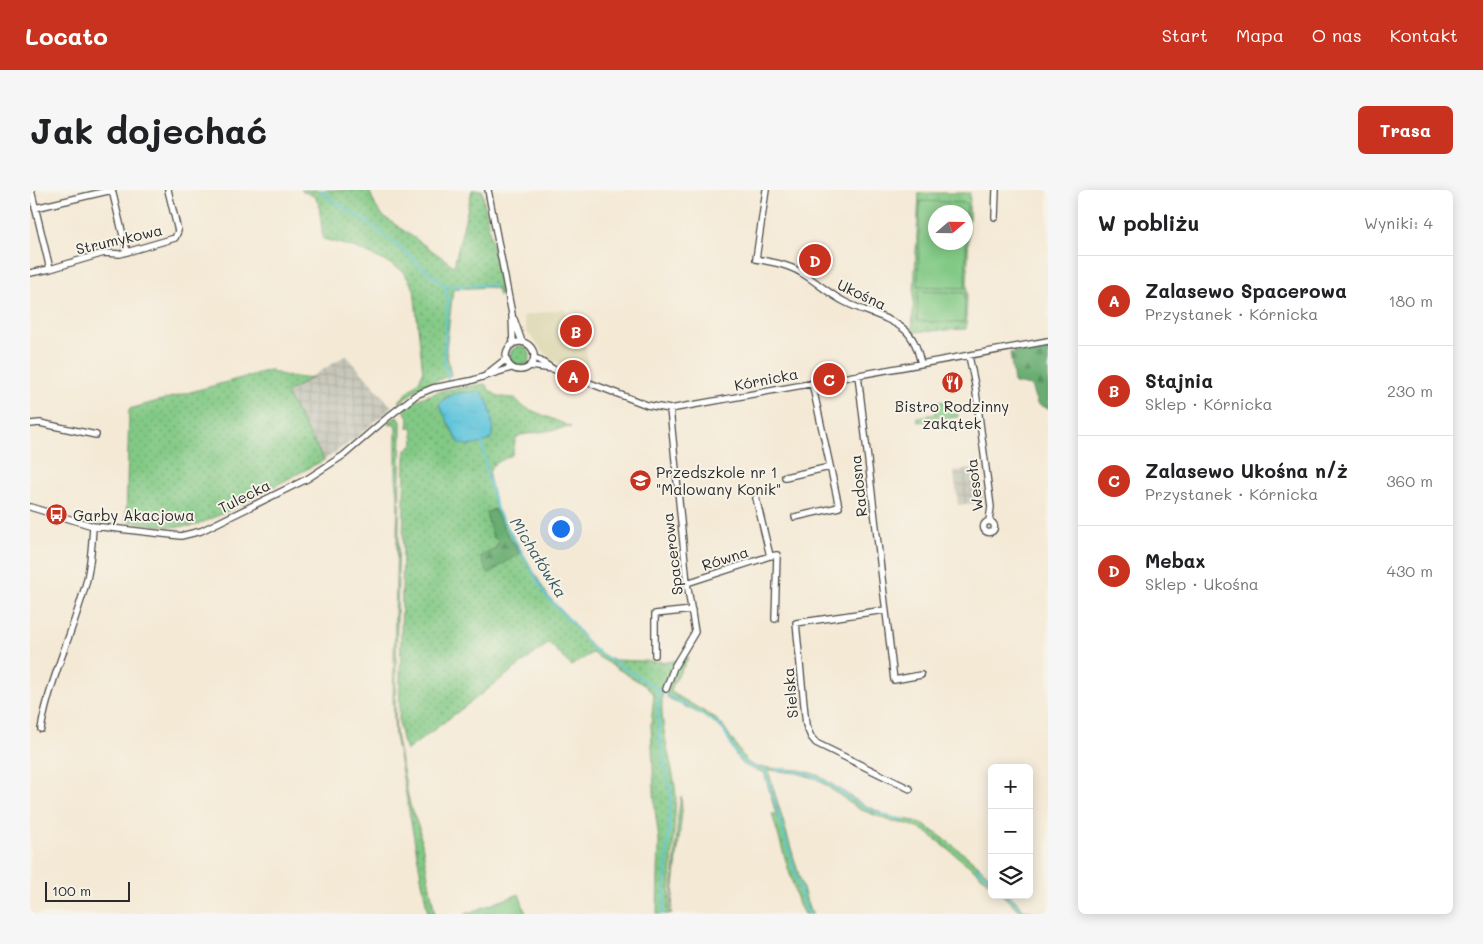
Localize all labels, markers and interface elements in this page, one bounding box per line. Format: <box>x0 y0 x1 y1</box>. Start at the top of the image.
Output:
text: Locato <box>25 20 108 51</box>
text: Start <box>1162 23 1208 47</box>
text: Mapa <box>1236 23 1284 47</box>
text: O nas <box>1312 23 1362 47</box>
text: Kontakt <box>1390 23 1458 47</box>
button: Trasa <box>1358 106 1453 154</box>
text: Jak dojechać <box>30 107 267 153</box>
north arrow <box>928 205 973 250</box>
text: W pobliżu <box>1098 209 1199 236</box>
text: Wyniki: 4 <box>1364 212 1433 233</box>
street label: Strumykowa <box>74 219 164 259</box>
pin: D <box>799 241 831 279</box>
street label: Ukośna <box>834 274 890 314</box>
text: Zalasewo Spacerowa <box>1145 278 1347 303</box>
text: A <box>1108 290 1120 311</box>
text: 180 m <box>1388 290 1433 311</box>
text: Przystanek · Kórnicka <box>1145 303 1318 324</box>
pin: B <box>560 312 592 350</box>
pin: A <box>557 357 589 395</box>
pin: C <box>813 360 845 398</box>
street label: Kórnicka <box>732 363 800 395</box>
text: Stajnia <box>1145 368 1213 393</box>
restaurant icon: Bistro Rodzinny zakątek <box>940 371 964 395</box>
text: B <box>1109 380 1119 401</box>
text: 230 m <box>1387 380 1433 401</box>
text: Sklep · Kórnicka <box>1145 393 1272 414</box>
place label: Bistro Rodzinny zakątek <box>895 396 1009 433</box>
street label: Radosna <box>845 454 871 518</box>
street label: Wesoła <box>961 458 987 512</box>
text: Zalasewo Ukośna n/ż <box>1145 458 1348 483</box>
place label: Przedszkole nr 1 "Malowany Konik" <box>656 462 781 499</box>
school or university icon: Przedszkole nr 1 "Malowany Konik" <box>628 469 652 493</box>
text: C <box>1108 470 1120 491</box>
text: 360 m <box>1386 470 1433 491</box>
street label: Tulecka <box>215 474 273 518</box>
text: Przystanek · Kórnicka <box>1145 483 1318 504</box>
bus stop icon: Garby Akacjowa <box>45 503 69 527</box>
place label: Garby Akacjowa <box>73 505 195 525</box>
street label: Spacerowa <box>657 512 687 596</box>
water label: Michałówka <box>506 513 572 601</box>
your location <box>548 516 574 542</box>
street label: Równa <box>699 541 751 575</box>
text: Mebax <box>1145 548 1205 573</box>
text: D <box>1108 560 1120 581</box>
text: 430 m <box>1386 560 1433 581</box>
text: Sklep · Ukośna <box>1145 573 1259 594</box>
street label: Sielska <box>778 667 802 719</box>
map controls <box>988 764 1033 899</box>
button: + <box>988 764 1033 809</box>
button: − <box>988 809 1033 854</box>
button: layers <box>988 854 1033 899</box>
scale bar <box>45 879 130 902</box>
text: 100 m <box>52 881 91 900</box>

